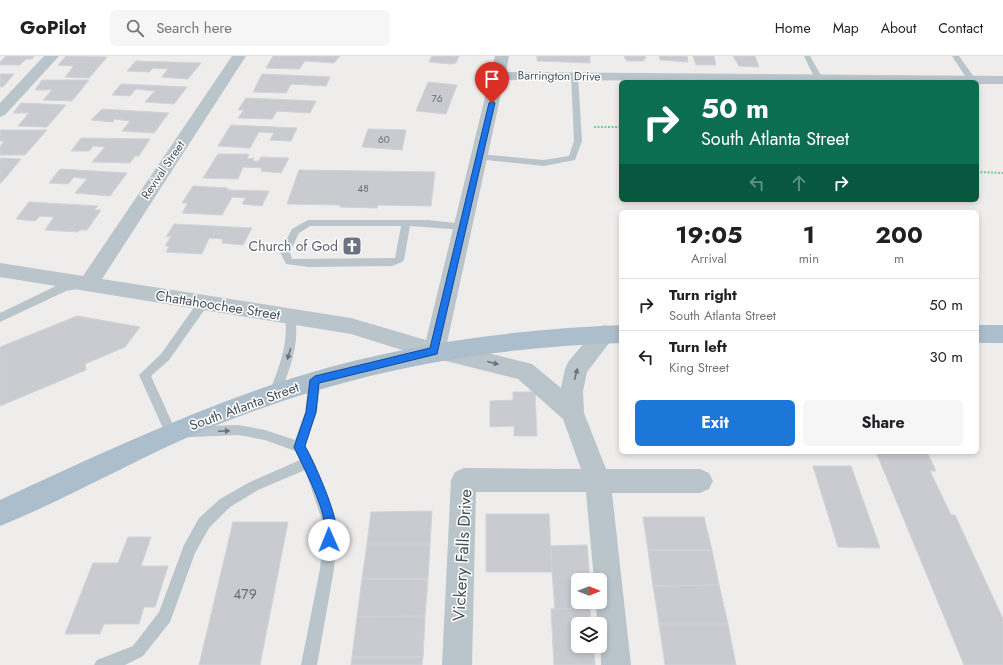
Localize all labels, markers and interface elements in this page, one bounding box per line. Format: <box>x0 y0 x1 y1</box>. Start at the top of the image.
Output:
search box <box>110 10 390 46</box>
text: GoPilot <box>20 14 86 41</box>
icon: search <box>124 17 146 39</box>
text: Search here <box>156 17 232 39</box>
text: Home <box>775 18 811 38</box>
text: Map <box>833 18 859 38</box>
text: About <box>881 18 916 38</box>
text: Contact <box>938 18 983 38</box>
pin <box>475 62 509 103</box>
street label: Barrington Drive <box>517 66 601 86</box>
icon: arrive <box>481 68 503 90</box>
text: 50 m <box>701 88 769 129</box>
house number: 76 <box>431 91 443 106</box>
icon: right <box>635 96 687 148</box>
text: South Atlanta Street <box>701 126 849 152</box>
house number: 60 <box>378 132 390 147</box>
street label: Revival Street <box>137 137 189 203</box>
icon: left <box>746 172 768 194</box>
icon: ahead <box>788 172 810 194</box>
icon: right <box>830 172 852 194</box>
house number: 48 <box>357 181 369 196</box>
text: 19:05 <box>675 217 743 252</box>
text: 1 <box>803 217 815 252</box>
text: 200 <box>875 217 923 252</box>
church icon: Church of God <box>341 235 363 257</box>
place label: Church of God <box>249 236 338 256</box>
text: Arrival <box>691 249 727 268</box>
text: min <box>799 249 819 268</box>
text: m <box>894 249 904 268</box>
text: Turn right <box>669 284 737 306</box>
street label: Chattahoochee Street <box>154 285 282 325</box>
icon: right <box>635 294 657 316</box>
text: 50 m <box>929 294 963 316</box>
text: South Atlanta Street <box>669 306 776 325</box>
text: Turn left <box>669 336 727 358</box>
icon: left <box>635 346 657 368</box>
text: 30 m <box>930 346 963 368</box>
one-way arrow <box>285 349 291 361</box>
text: King Street <box>669 358 729 377</box>
one-way arrow <box>487 361 499 367</box>
one-way arrow <box>573 368 579 380</box>
street label: South Atlanta Street <box>186 377 302 435</box>
button: Exit <box>635 400 795 446</box>
button: Share <box>803 400 963 446</box>
one-way arrow <box>218 428 231 434</box>
street label: Vickery Falls Drive <box>447 488 477 622</box>
position arrow <box>308 519 350 561</box>
north arrow <box>571 573 607 609</box>
map controls <box>571 573 607 653</box>
house number: 479 <box>233 584 257 604</box>
button: layers <box>571 617 607 653</box>

